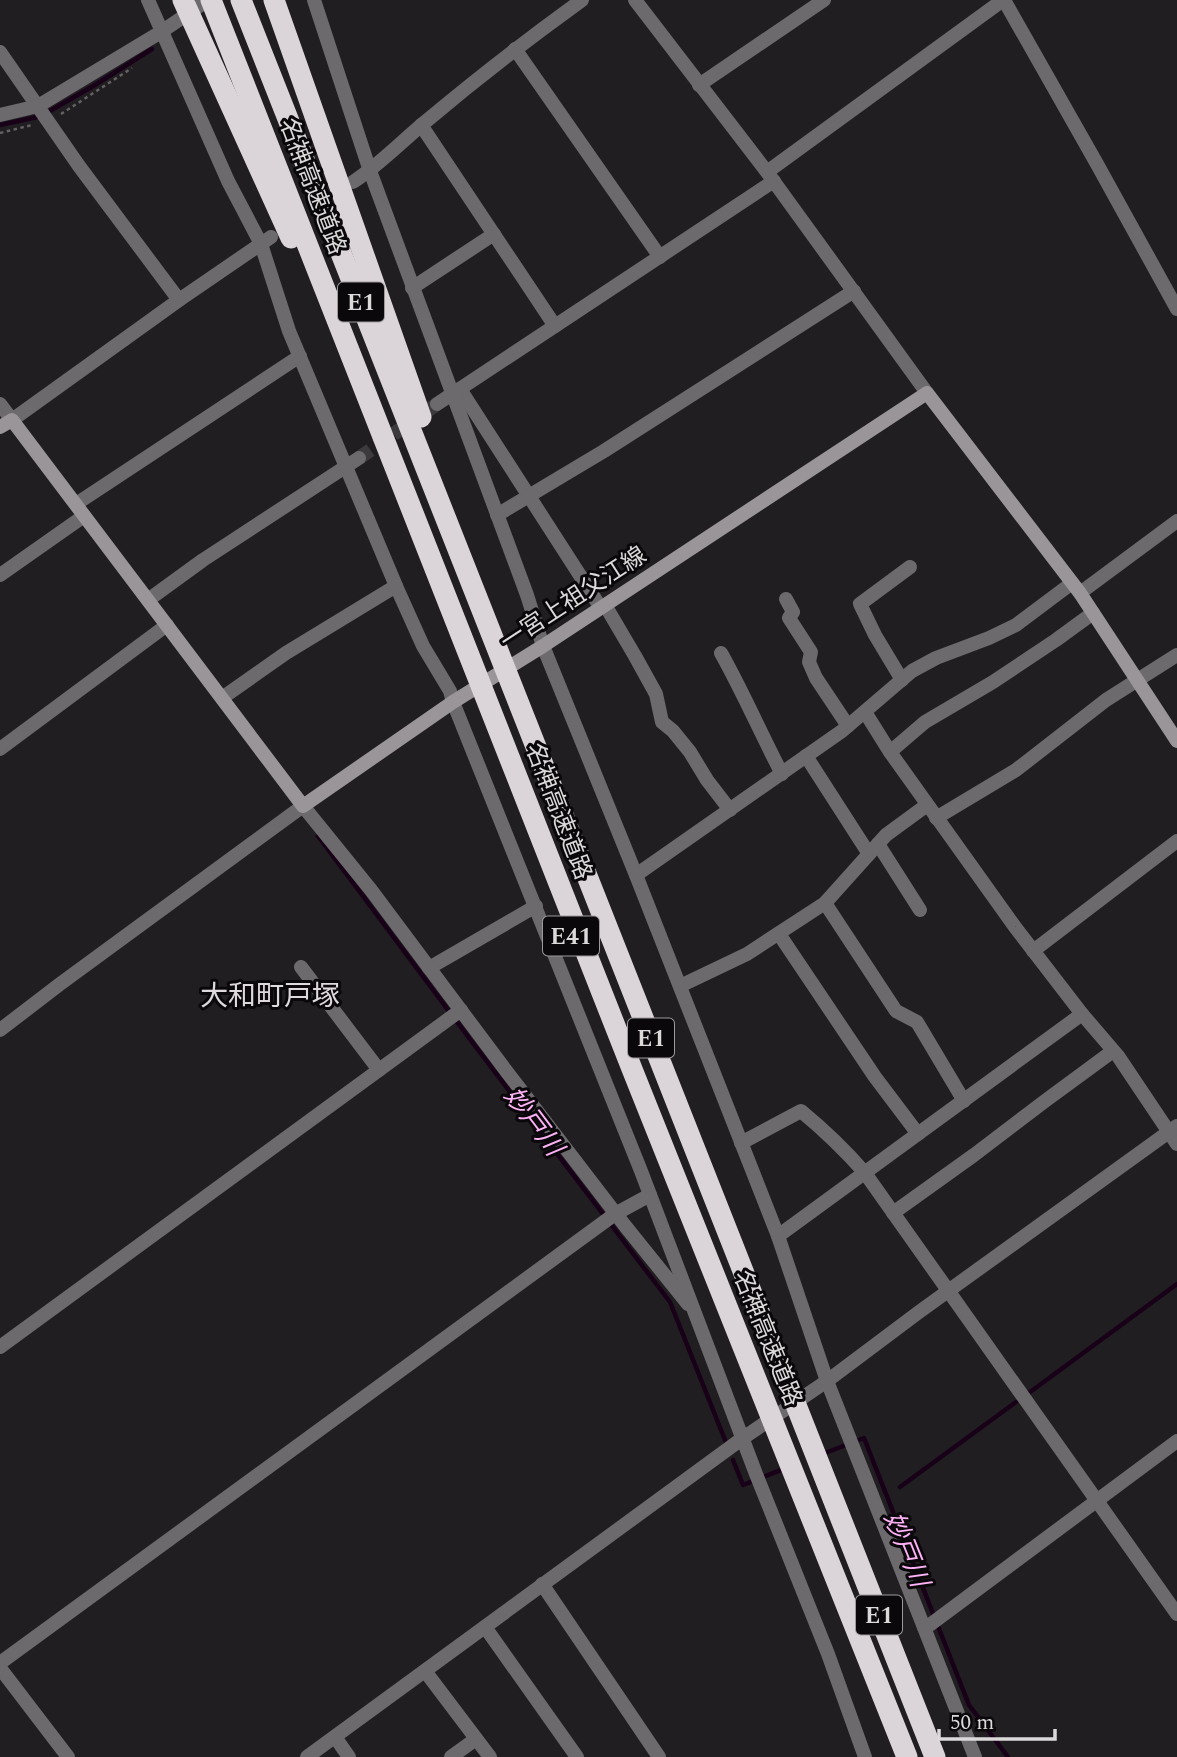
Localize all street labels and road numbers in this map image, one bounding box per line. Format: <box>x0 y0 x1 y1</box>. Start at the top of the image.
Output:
street label: 名神高速道路 <box>269 113 355 260</box>
road number: E1 <box>338 282 384 322</box>
street label: 一宮上祖父江線 <box>493 538 654 660</box>
street label: 名神高速道路 <box>515 738 601 885</box>
road number: E41 <box>543 917 599 956</box>
road number: E1 <box>628 1018 674 1058</box>
street label: 名神高速道路 <box>723 1265 811 1412</box>
road number: E1 <box>856 1596 902 1634</box>

